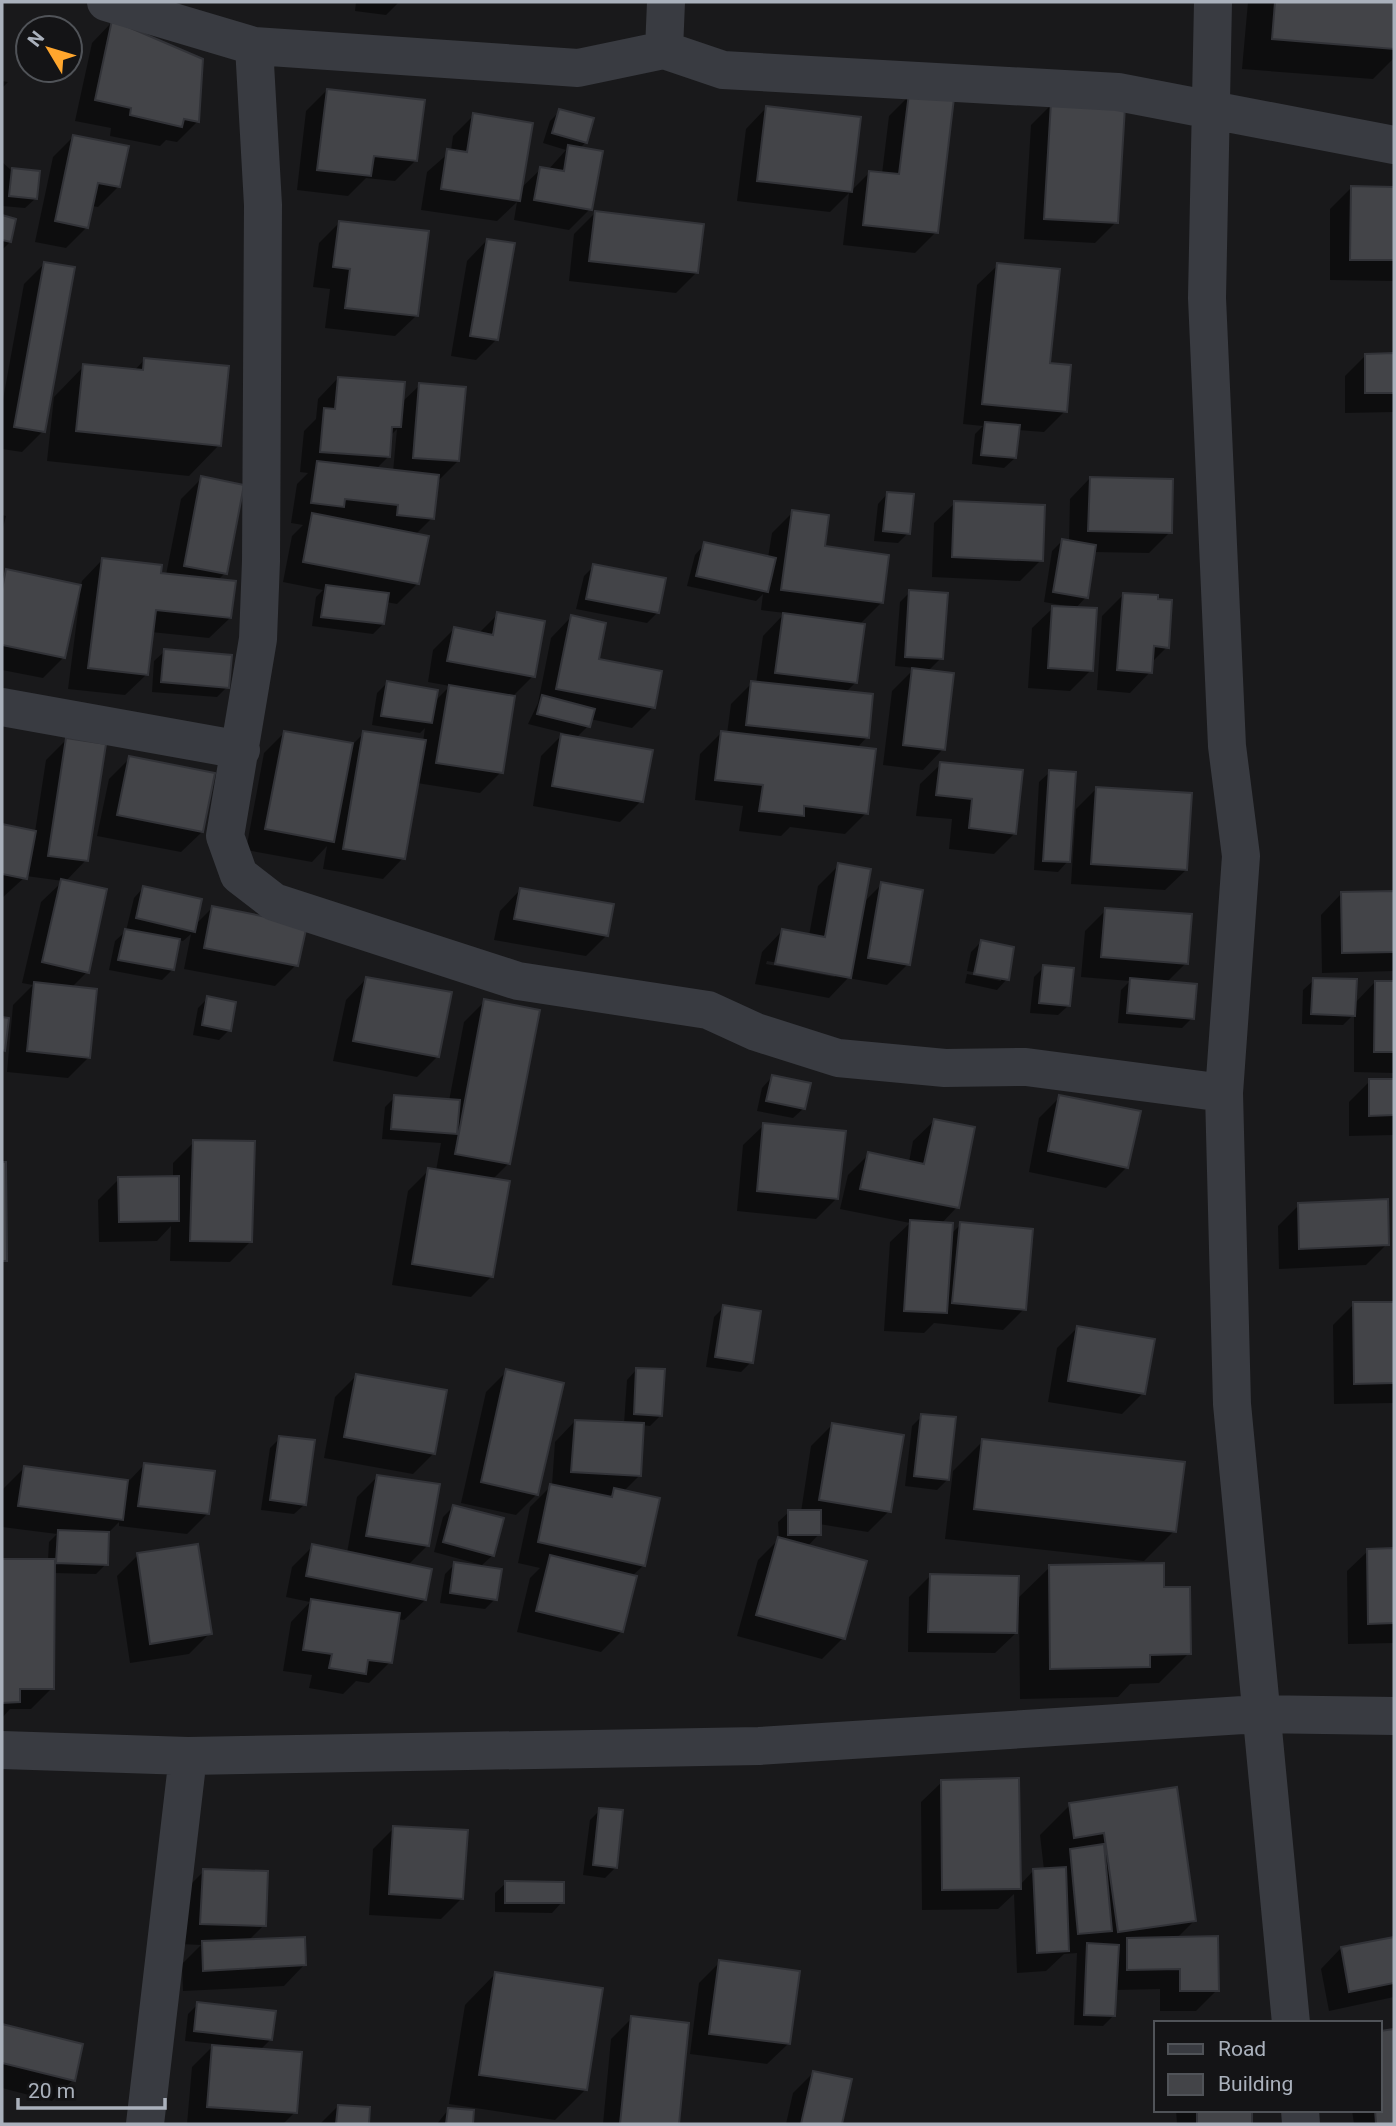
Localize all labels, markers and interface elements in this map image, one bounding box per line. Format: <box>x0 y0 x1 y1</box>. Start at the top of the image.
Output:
north arrow <box>14 14 84 84</box>
text: N <box>23 26 49 51</box>
legend <box>1154 2021 1382 2112</box>
text: Road <box>1218 2037 1266 2061</box>
scale bar <box>18 2066 164 2110</box>
text: Building <box>1218 2072 1293 2096</box>
text: 20 m <box>28 2079 75 2103</box>

